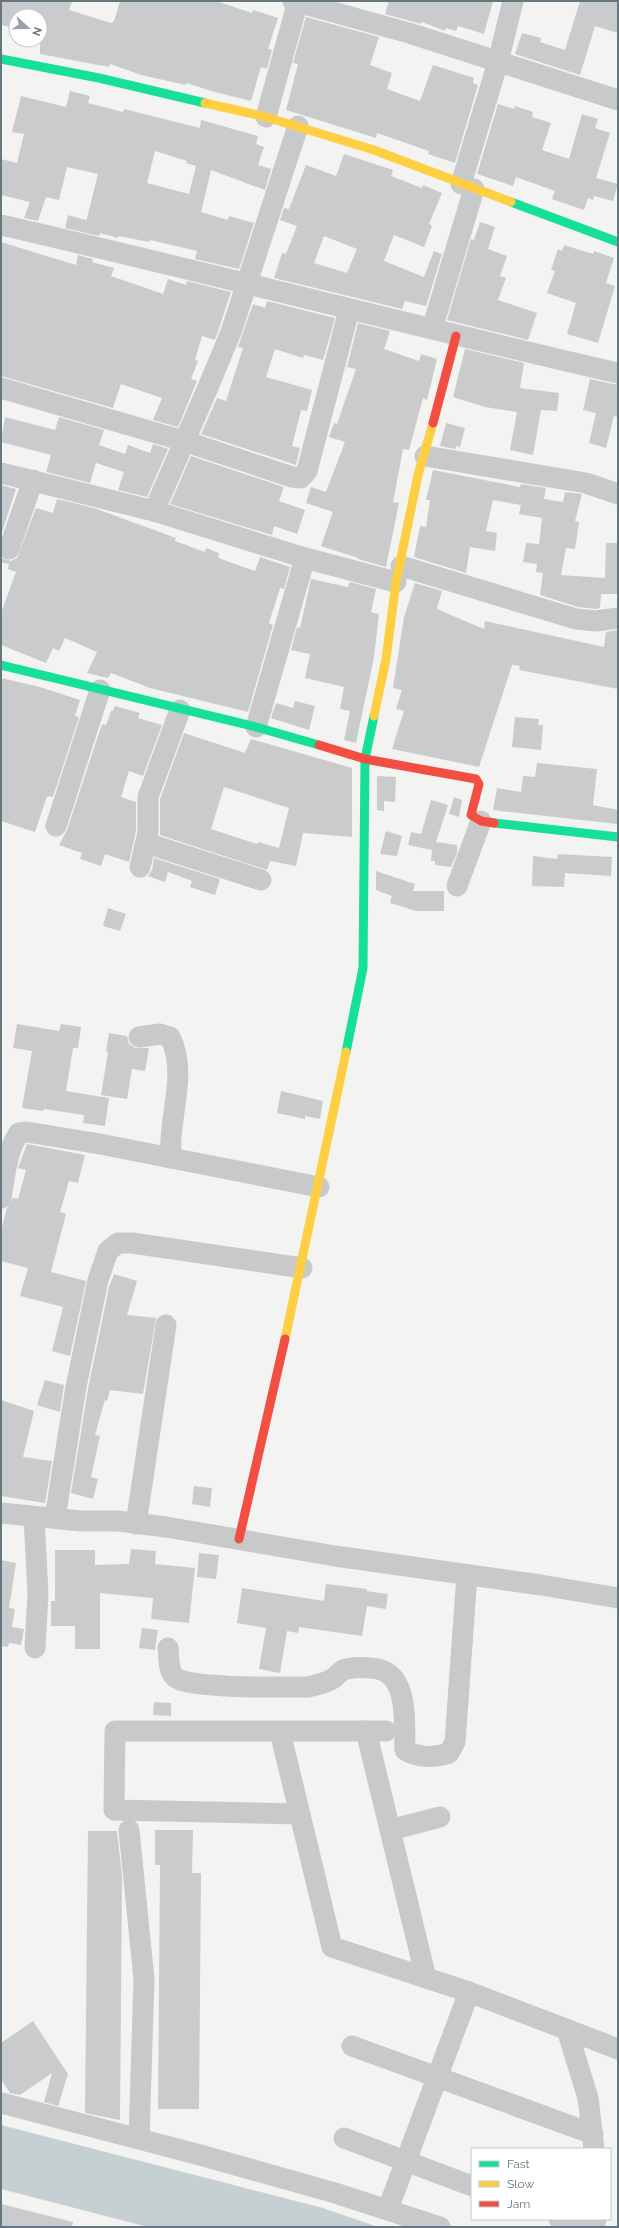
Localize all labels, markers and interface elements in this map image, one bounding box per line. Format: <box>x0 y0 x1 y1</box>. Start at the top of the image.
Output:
north arrow <box>8 8 48 48</box>
text: N <box>29 25 44 38</box>
legend <box>471 2148 611 2220</box>
text: Fast <box>507 2157 530 2171</box>
text: Slow <box>507 2177 534 2191</box>
text: Jam <box>507 2197 530 2211</box>

